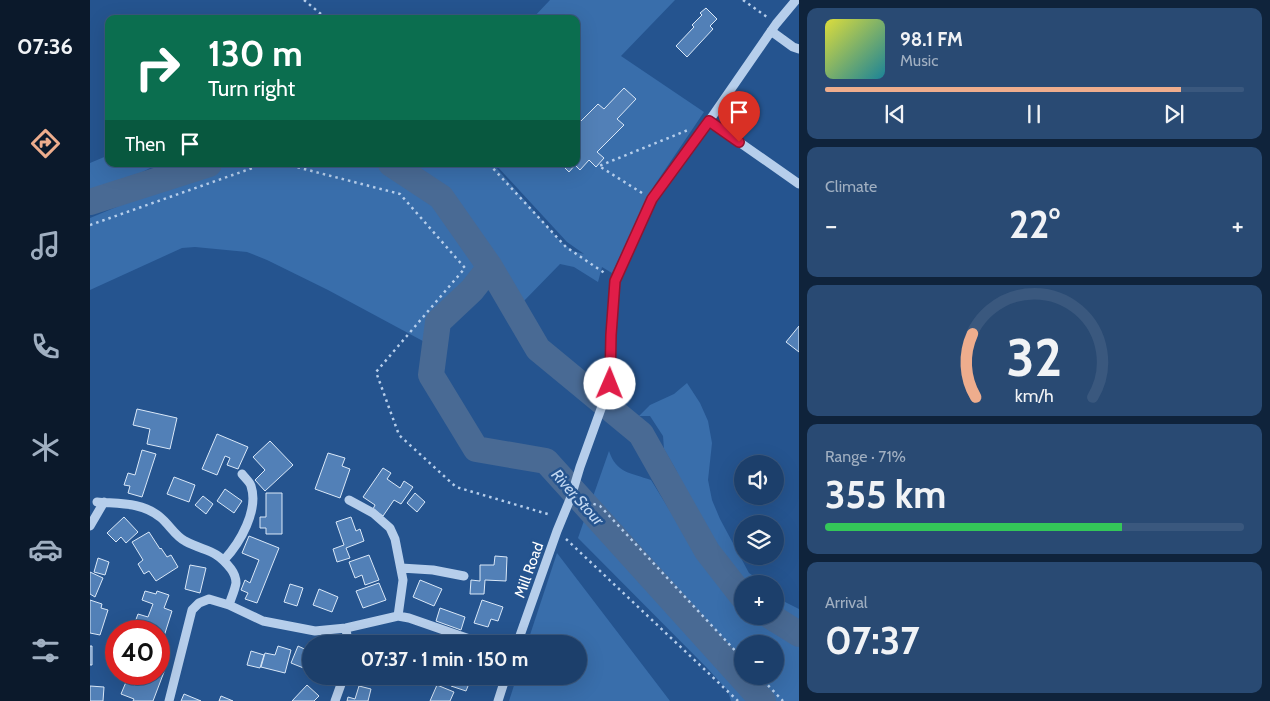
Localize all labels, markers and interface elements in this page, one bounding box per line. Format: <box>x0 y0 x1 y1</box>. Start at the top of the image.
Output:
text: 98.1 FM <box>900 28 963 51</box>
text: 130 m <box>208 32 303 75</box>
text: 07:36 <box>17 33 73 60</box>
icon: right <box>125 35 190 100</box>
text: Music <box>900 51 938 70</box>
text: Turn right <box>208 75 295 102</box>
pin <box>718 91 760 142</box>
icon: arrive <box>725 98 753 126</box>
icon: previous <box>881 100 909 128</box>
icon: pause <box>1020 100 1048 128</box>
icon: next <box>1160 100 1188 128</box>
icon: directions <box>28 126 63 161</box>
icon: arrive <box>176 130 204 158</box>
text: Then <box>125 133 166 156</box>
text: Climate <box>825 177 877 196</box>
text: 22° <box>1009 201 1060 248</box>
text: − <box>825 208 837 242</box>
text: + <box>1232 208 1244 242</box>
icon: music <box>28 228 63 263</box>
text: 32 <box>1007 326 1062 389</box>
icon: phone <box>28 329 63 364</box>
position arrow <box>583 357 635 409</box>
text: km/h <box>1015 385 1054 406</box>
icon: climate <box>28 430 63 465</box>
text: Range · 71% <box>825 447 906 466</box>
map controls <box>734 455 784 685</box>
button: sound <box>734 455 784 505</box>
water label: River Stour <box>547 465 609 530</box>
text: 355 km <box>825 471 946 518</box>
button: layers <box>734 515 784 565</box>
icon: car <box>28 532 63 567</box>
street label: Mill Road <box>511 540 547 600</box>
button: + <box>734 575 784 625</box>
text: Arrival <box>825 593 868 612</box>
text: 07:37 <box>825 617 920 664</box>
speed limit sign: 40 <box>105 620 170 685</box>
icon: filters <box>28 633 63 668</box>
button: − <box>734 635 784 685</box>
text: 07:37 · 1 min · 150 m <box>361 648 528 671</box>

